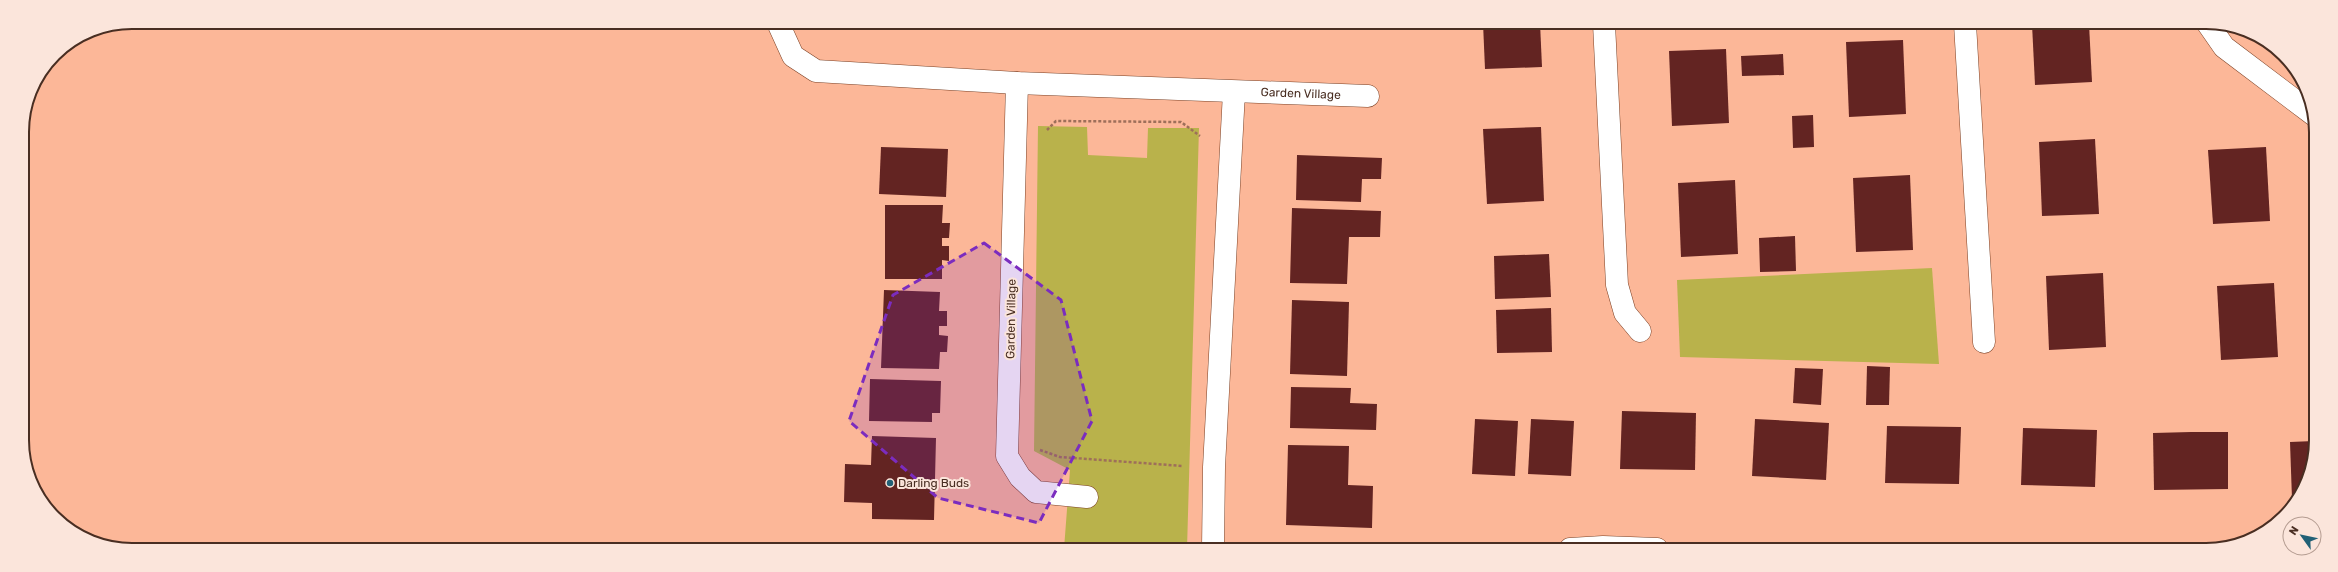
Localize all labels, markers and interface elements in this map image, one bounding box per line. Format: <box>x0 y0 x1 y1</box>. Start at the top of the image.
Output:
street label: Garden Village <box>1260 85 1341 102</box>
street label: Garden Village <box>1003 279 1019 359</box>
place label: Darling Buds <box>898 476 969 490</box>
marker: Darling Buds <box>885 478 895 488</box>
north arrow <box>2282 516 2322 556</box>
text: N <box>2286 524 2302 538</box>

